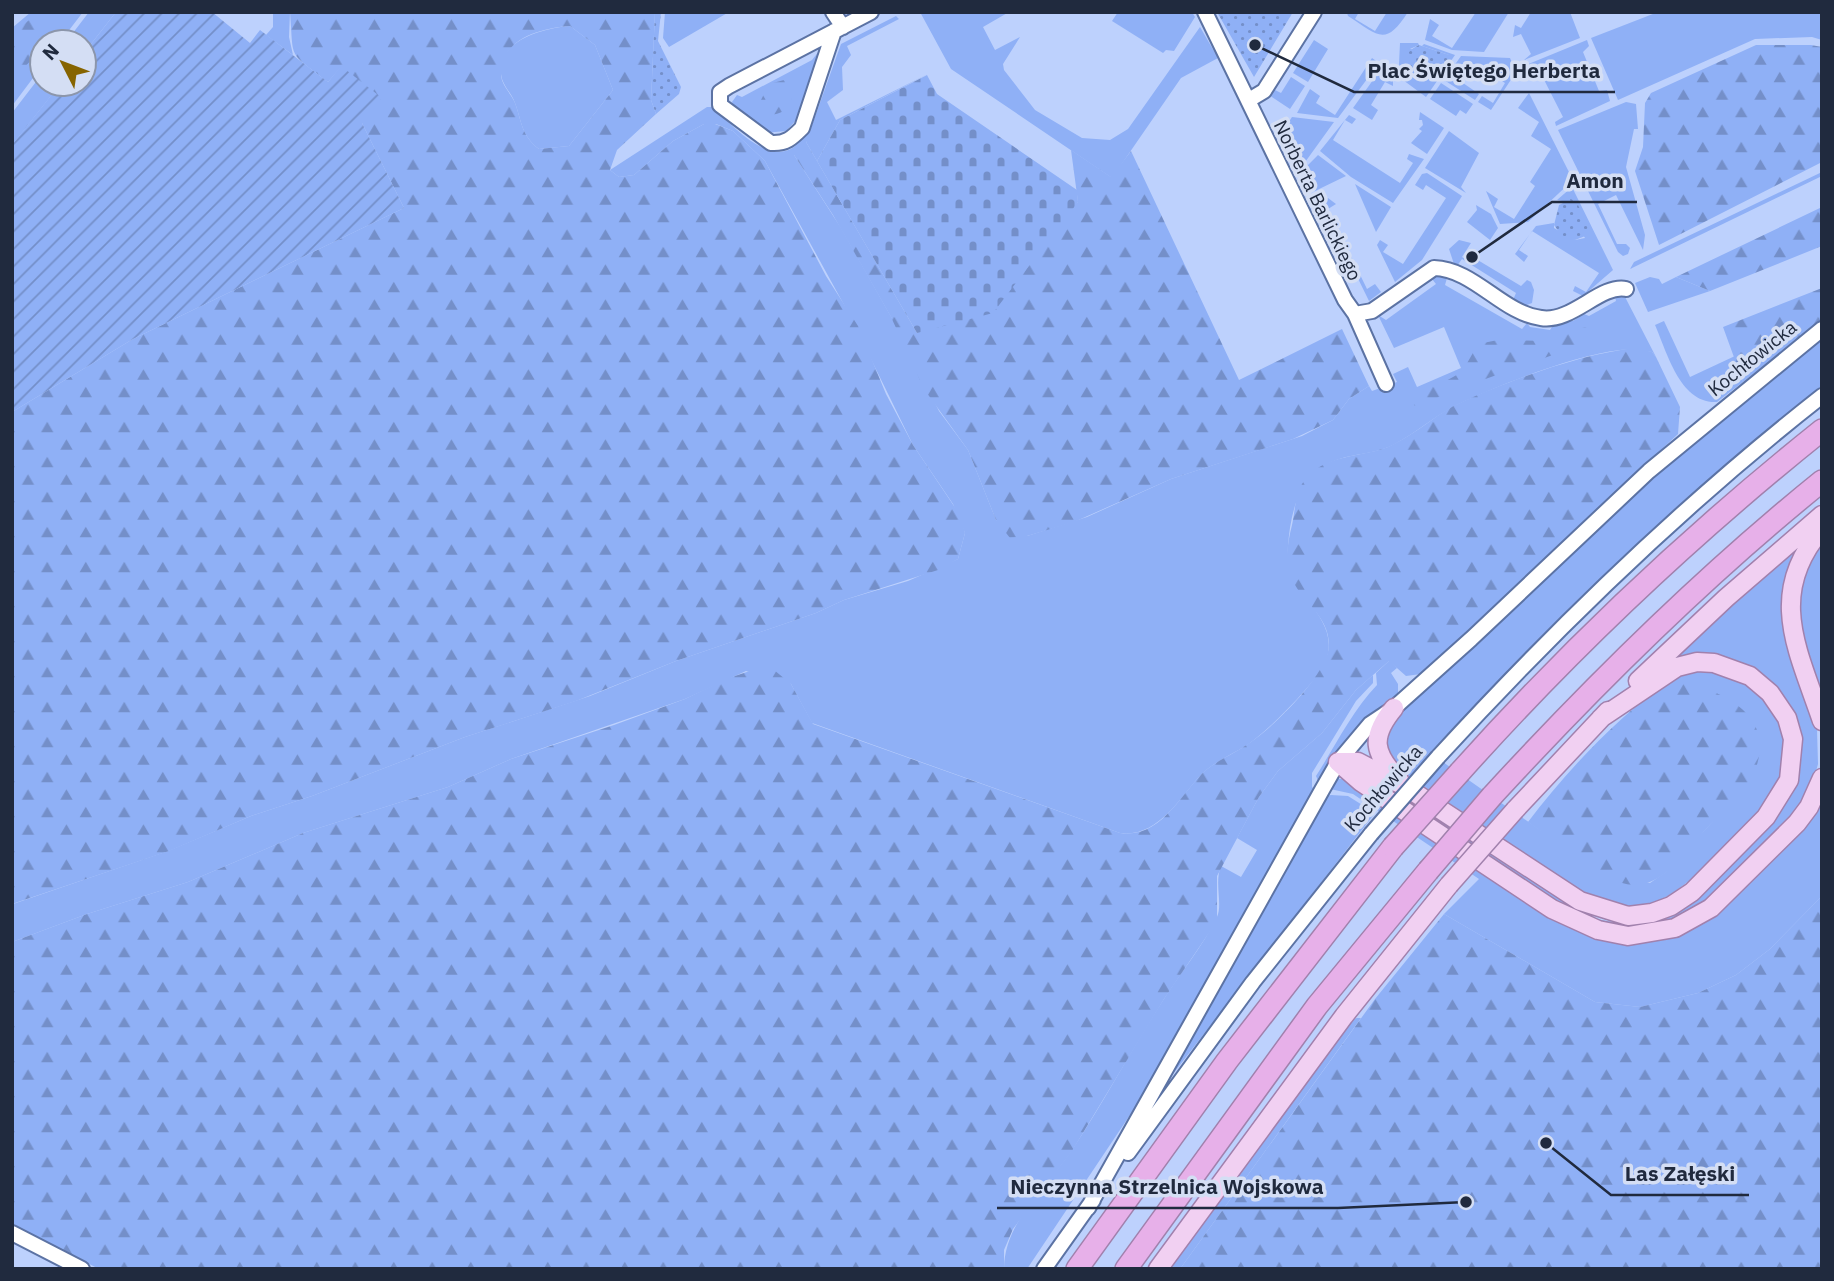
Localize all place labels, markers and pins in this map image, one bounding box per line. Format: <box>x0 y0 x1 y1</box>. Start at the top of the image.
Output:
callout: Plac Świętego Herberta <box>1354 50 1615 92</box>
callout: Amon <box>1552 160 1637 202</box>
callout: Las Załęski <box>1611 1153 1749 1195</box>
callout: Nieczynna Strzelnica Wojskowa <box>997 1166 1338 1208</box>

